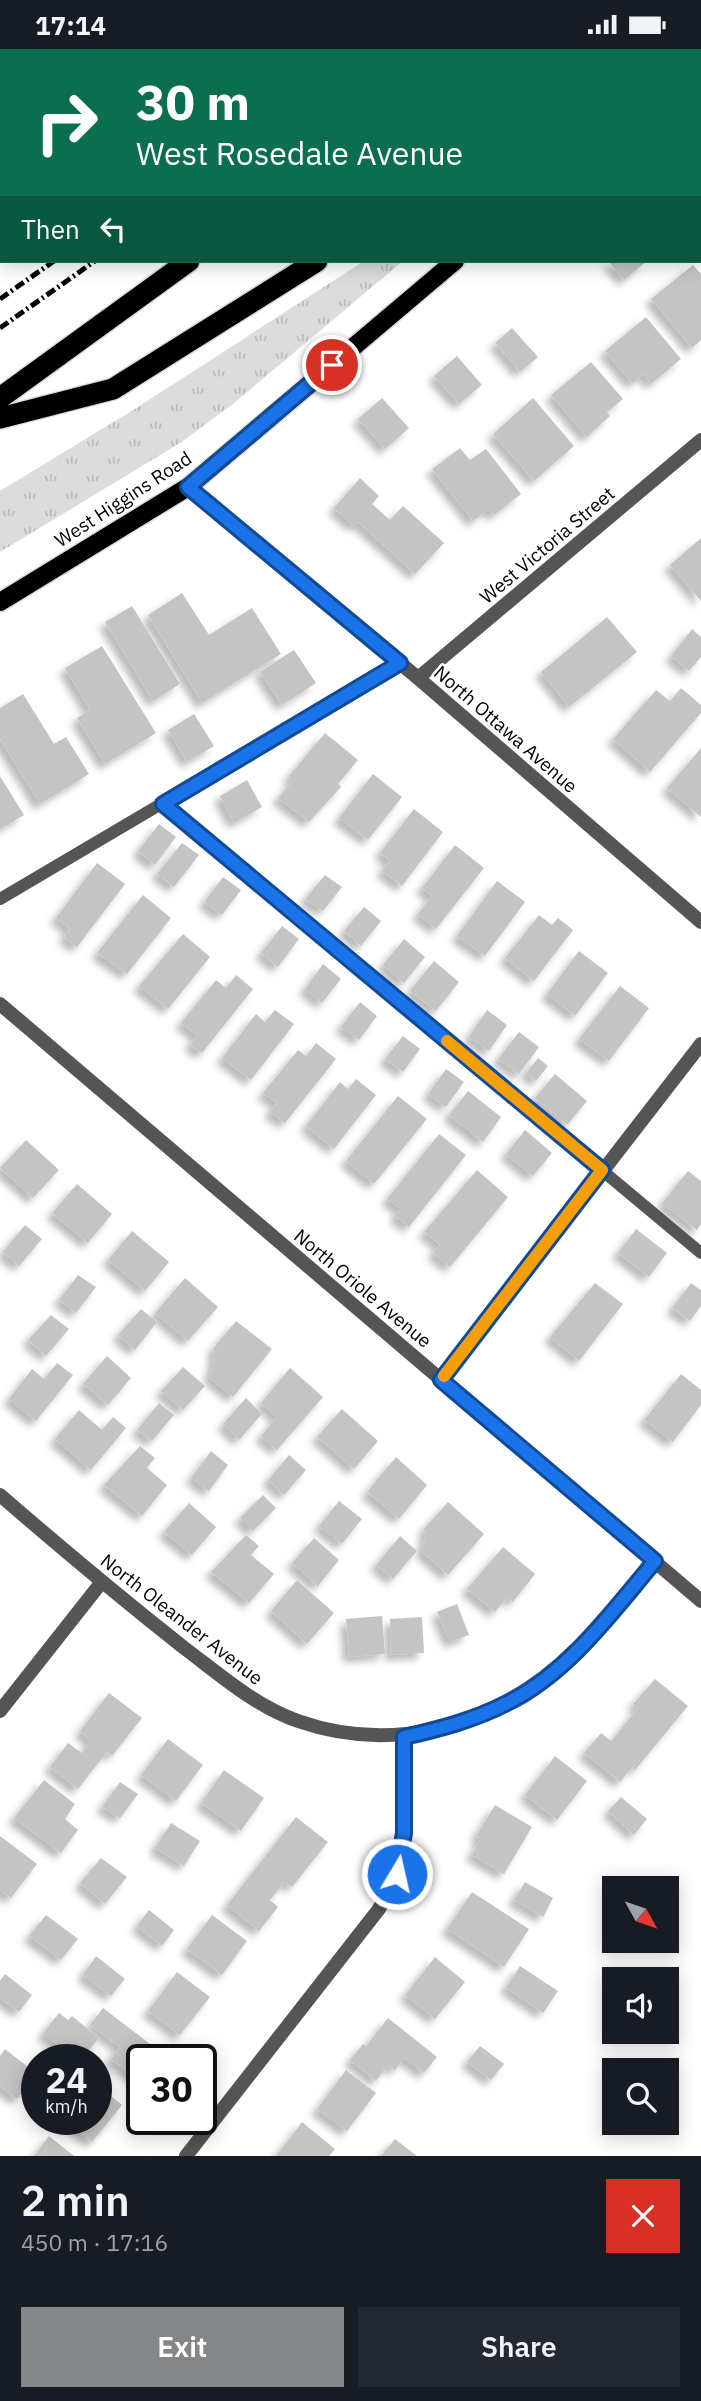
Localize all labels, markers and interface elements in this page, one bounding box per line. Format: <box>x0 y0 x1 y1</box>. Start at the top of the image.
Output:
text: 17:14 <box>35 8 106 42</box>
text: 30 m <box>136 70 250 133</box>
icon: right <box>21 77 112 168</box>
text: West Rosedale Avenue <box>136 132 463 174</box>
icon: left <box>94 210 132 248</box>
text: Then <box>21 212 80 246</box>
pin <box>302 335 362 395</box>
icon: arrive <box>313 346 351 384</box>
street label: West Higgins Road <box>50 446 196 552</box>
street label: West Victoria Street <box>475 482 619 608</box>
street label: North Ottawa Avenue <box>429 660 583 798</box>
street label: North Oriole Avenue <box>289 1223 437 1353</box>
street label: North Oleander Avenue <box>96 1548 268 1690</box>
position arrow <box>360 1837 434 1911</box>
north arrow <box>602 1876 679 1953</box>
map controls <box>602 1876 679 2135</box>
button: sound <box>602 1967 679 2044</box>
speed limit sign: 30 <box>126 2044 217 2135</box>
text: 24 <box>45 2057 88 2103</box>
button: search <box>602 2058 679 2135</box>
text: km/h <box>45 2095 88 2118</box>
text: 2 min <box>21 2173 130 2228</box>
button: close <box>606 2179 680 2253</box>
text: 450 m · 17:16 <box>21 2227 168 2257</box>
button: Exit <box>21 2307 344 2387</box>
button: Share <box>358 2307 680 2387</box>

